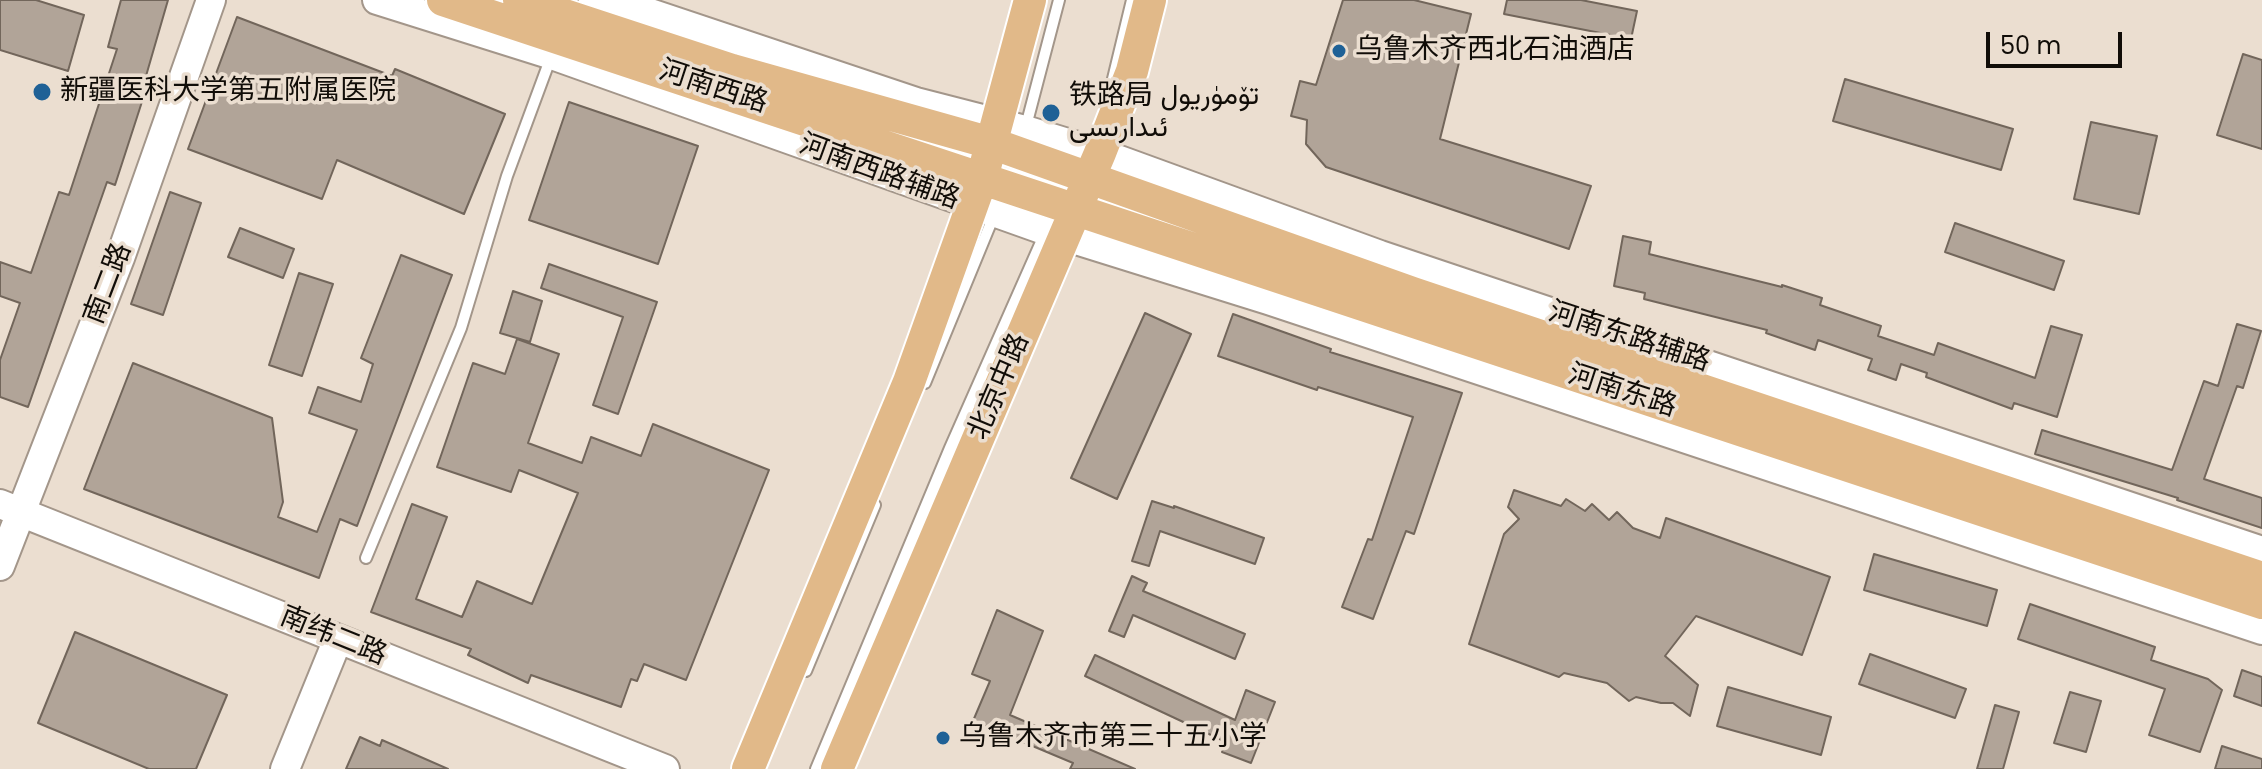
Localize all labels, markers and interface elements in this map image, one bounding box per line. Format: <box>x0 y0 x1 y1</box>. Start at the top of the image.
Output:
scale bar <box>1990 16 2126 66</box>
text: 50 m <box>2000 29 2061 62</box>
place label: 乌鲁木齐西北石油酒店 <box>1355 34 1635 68</box>
marker: 乌鲁木齐西北石油酒店 <box>1330 42 1348 60</box>
street label: 河南西路 <box>655 55 771 121</box>
place label: 新疆医科大学第五附属医院 <box>60 75 396 109</box>
place label: 铁路局 تۆمۈريول ئىدارىسى <box>1069 80 1259 146</box>
marker: 新疆医科大学第五附属医院 <box>31 81 53 103</box>
marker: 铁路局 تۆمۈريول ئىدارىسى <box>1040 102 1062 124</box>
street label: 河南西路辅路 <box>794 128 964 218</box>
street label: 南二路 <box>78 239 140 329</box>
street label: 河南东路辅路 <box>1544 296 1714 380</box>
street label: 北京中路 <box>963 329 1037 445</box>
street label: 河南东路 <box>1564 359 1680 425</box>
street label: 南纬二路 <box>275 600 391 674</box>
place label: 乌鲁木齐市第三十五小学 <box>959 721 1267 755</box>
marker: 乌鲁木齐市第三十五小学 <box>934 729 952 747</box>

